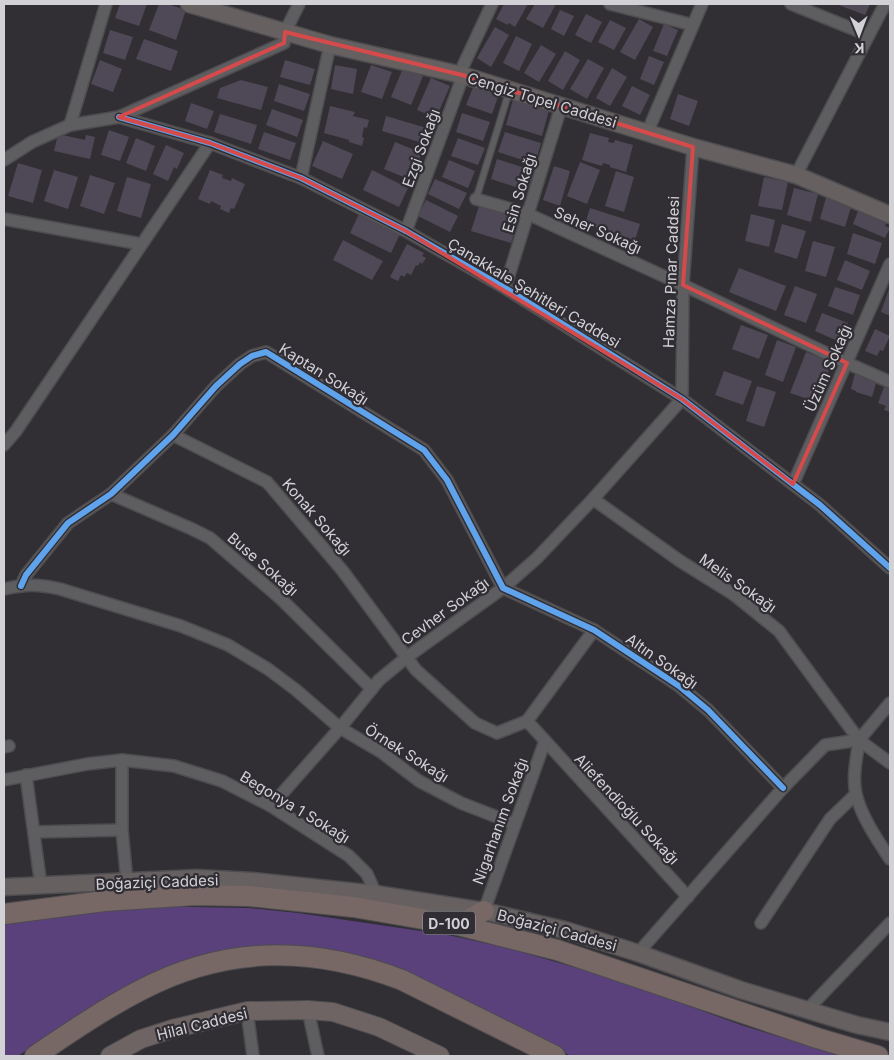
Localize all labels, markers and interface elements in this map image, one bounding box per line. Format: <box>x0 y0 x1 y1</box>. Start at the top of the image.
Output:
north arrow <box>834 10 884 60</box>
text: K <box>854 40 864 57</box>
street label: Cengiz Topel Caddesi <box>465 68 619 132</box>
street label: Ezgi Sokağı <box>398 106 444 190</box>
street label: Esin Sokağı <box>498 151 540 235</box>
street label: Hamza Pınar Caddesi <box>659 196 683 348</box>
street label: Seher Sokağı <box>551 202 645 258</box>
street label: Çanakkale Şehitleri Caddesi <box>444 234 624 352</box>
street label: Üzüm Sokağı <box>800 321 856 415</box>
street label: Kaptan Sokağı <box>276 339 372 409</box>
street label: Konak Sokağı <box>278 474 356 560</box>
street label: Buse Sokağı <box>224 528 302 600</box>
street label: Melis Sokağı <box>696 549 780 617</box>
street label: Cevher Sokağı <box>398 573 492 649</box>
street label: Altın Sokağı <box>622 629 702 693</box>
street label: Örnek Sokağı <box>361 720 453 786</box>
street label: Aliefendioğlu Sokağı <box>571 750 683 868</box>
street label: Nigarhanım Sokağı <box>468 755 532 887</box>
street label: Begonya 1 Sokağı <box>237 767 353 847</box>
street label: Boğaziçi Caddesi <box>95 870 219 894</box>
street label: Boğaziçi Caddesi <box>495 905 619 955</box>
road number: D-100 <box>423 911 475 934</box>
street label: Hilal Caddesi <box>155 1004 249 1044</box>

